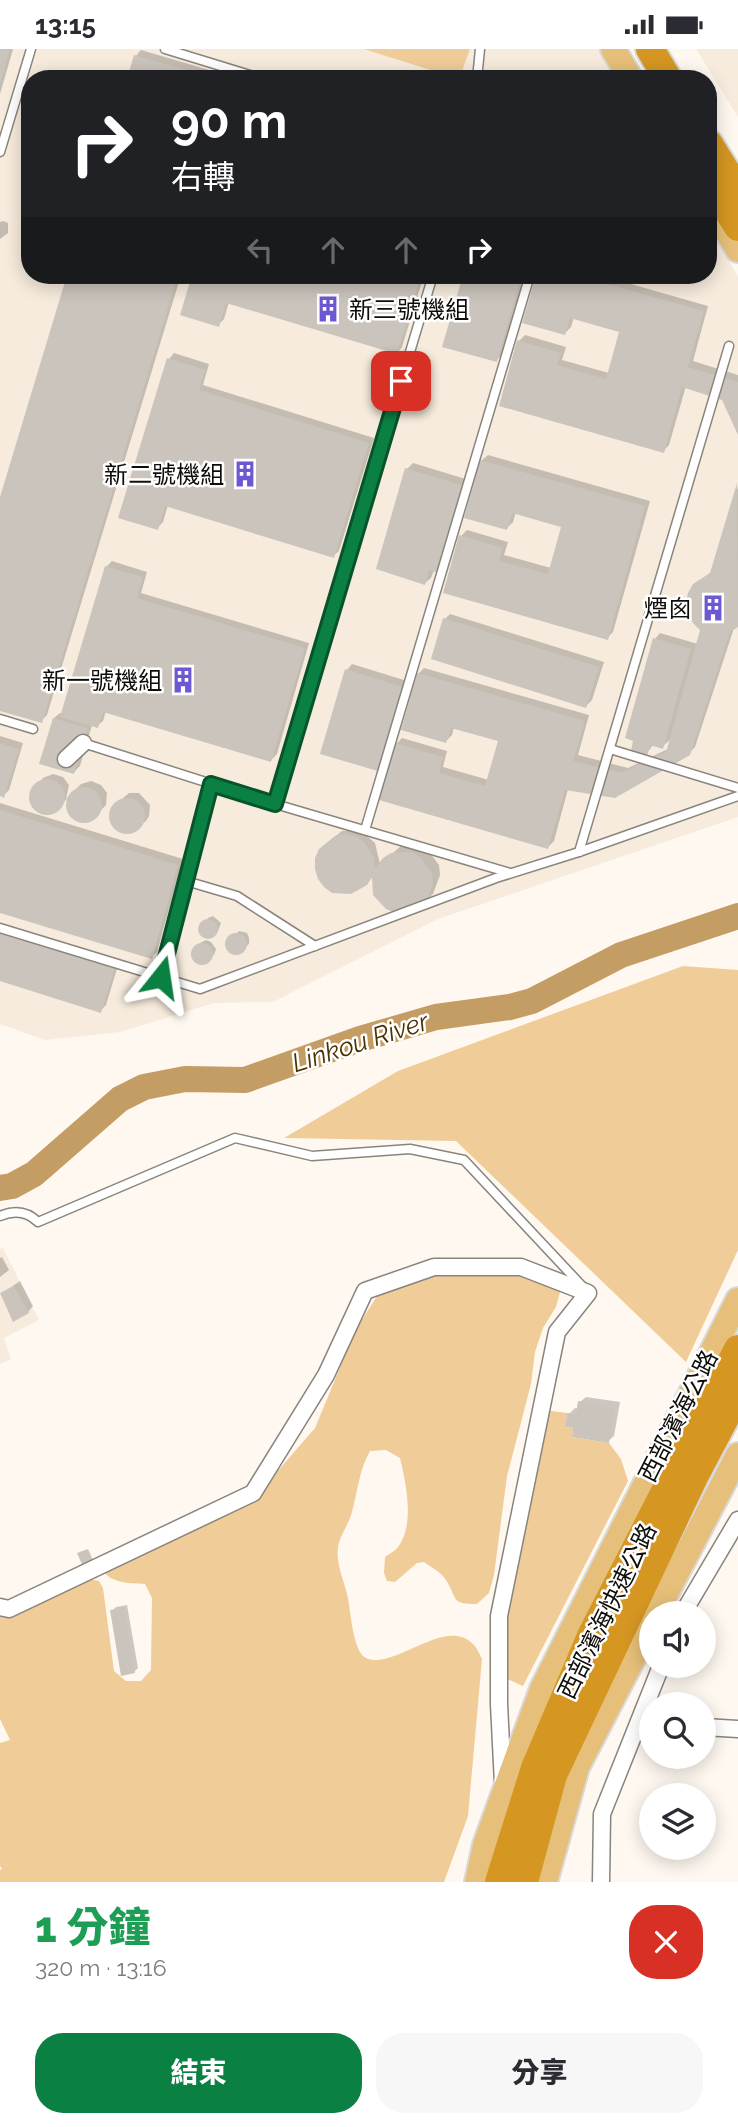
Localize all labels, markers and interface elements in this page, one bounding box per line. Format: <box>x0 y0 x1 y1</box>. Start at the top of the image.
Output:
text: 13:15 <box>35 10 96 40</box>
text: 90 m <box>171 92 287 149</box>
icon: right <box>56 98 147 189</box>
text: 右轉 <box>171 158 235 195</box>
icon: left <box>241 231 279 269</box>
icon: ahead <box>314 231 352 269</box>
icon: ahead <box>387 231 425 269</box>
icon: right <box>460 231 498 269</box>
building icon: 新三號機組 <box>313 294 343 324</box>
place label: 新三號機組 <box>349 295 469 324</box>
pin <box>371 351 431 411</box>
icon: arrive <box>382 362 420 400</box>
building icon: 新二號機組 <box>230 459 260 489</box>
place label: 新二號機組 <box>104 460 224 489</box>
building icon: 煙囪 <box>698 593 728 623</box>
place label: 煙囪 <box>644 594 692 623</box>
building icon: 新一號機組 <box>168 665 198 695</box>
place label: 新一號機組 <box>42 666 162 695</box>
position arrow <box>124 940 198 1014</box>
water label: Linkou River <box>288 1006 433 1078</box>
street label: 西部濱海公路 <box>632 1345 724 1487</box>
street label: 西部濱海快速公路 <box>552 1518 662 1704</box>
map controls <box>639 1601 716 1860</box>
button: sound <box>639 1601 716 1678</box>
button: search <box>639 1692 716 1769</box>
button: layers <box>639 1783 716 1860</box>
text: 1 分鐘 <box>35 1903 151 1952</box>
button: close <box>629 1905 703 1979</box>
text: 320 m · 13:16 <box>35 1954 167 1981</box>
button: 結束 <box>35 2033 362 2113</box>
button: 分享 <box>376 2033 703 2113</box>

